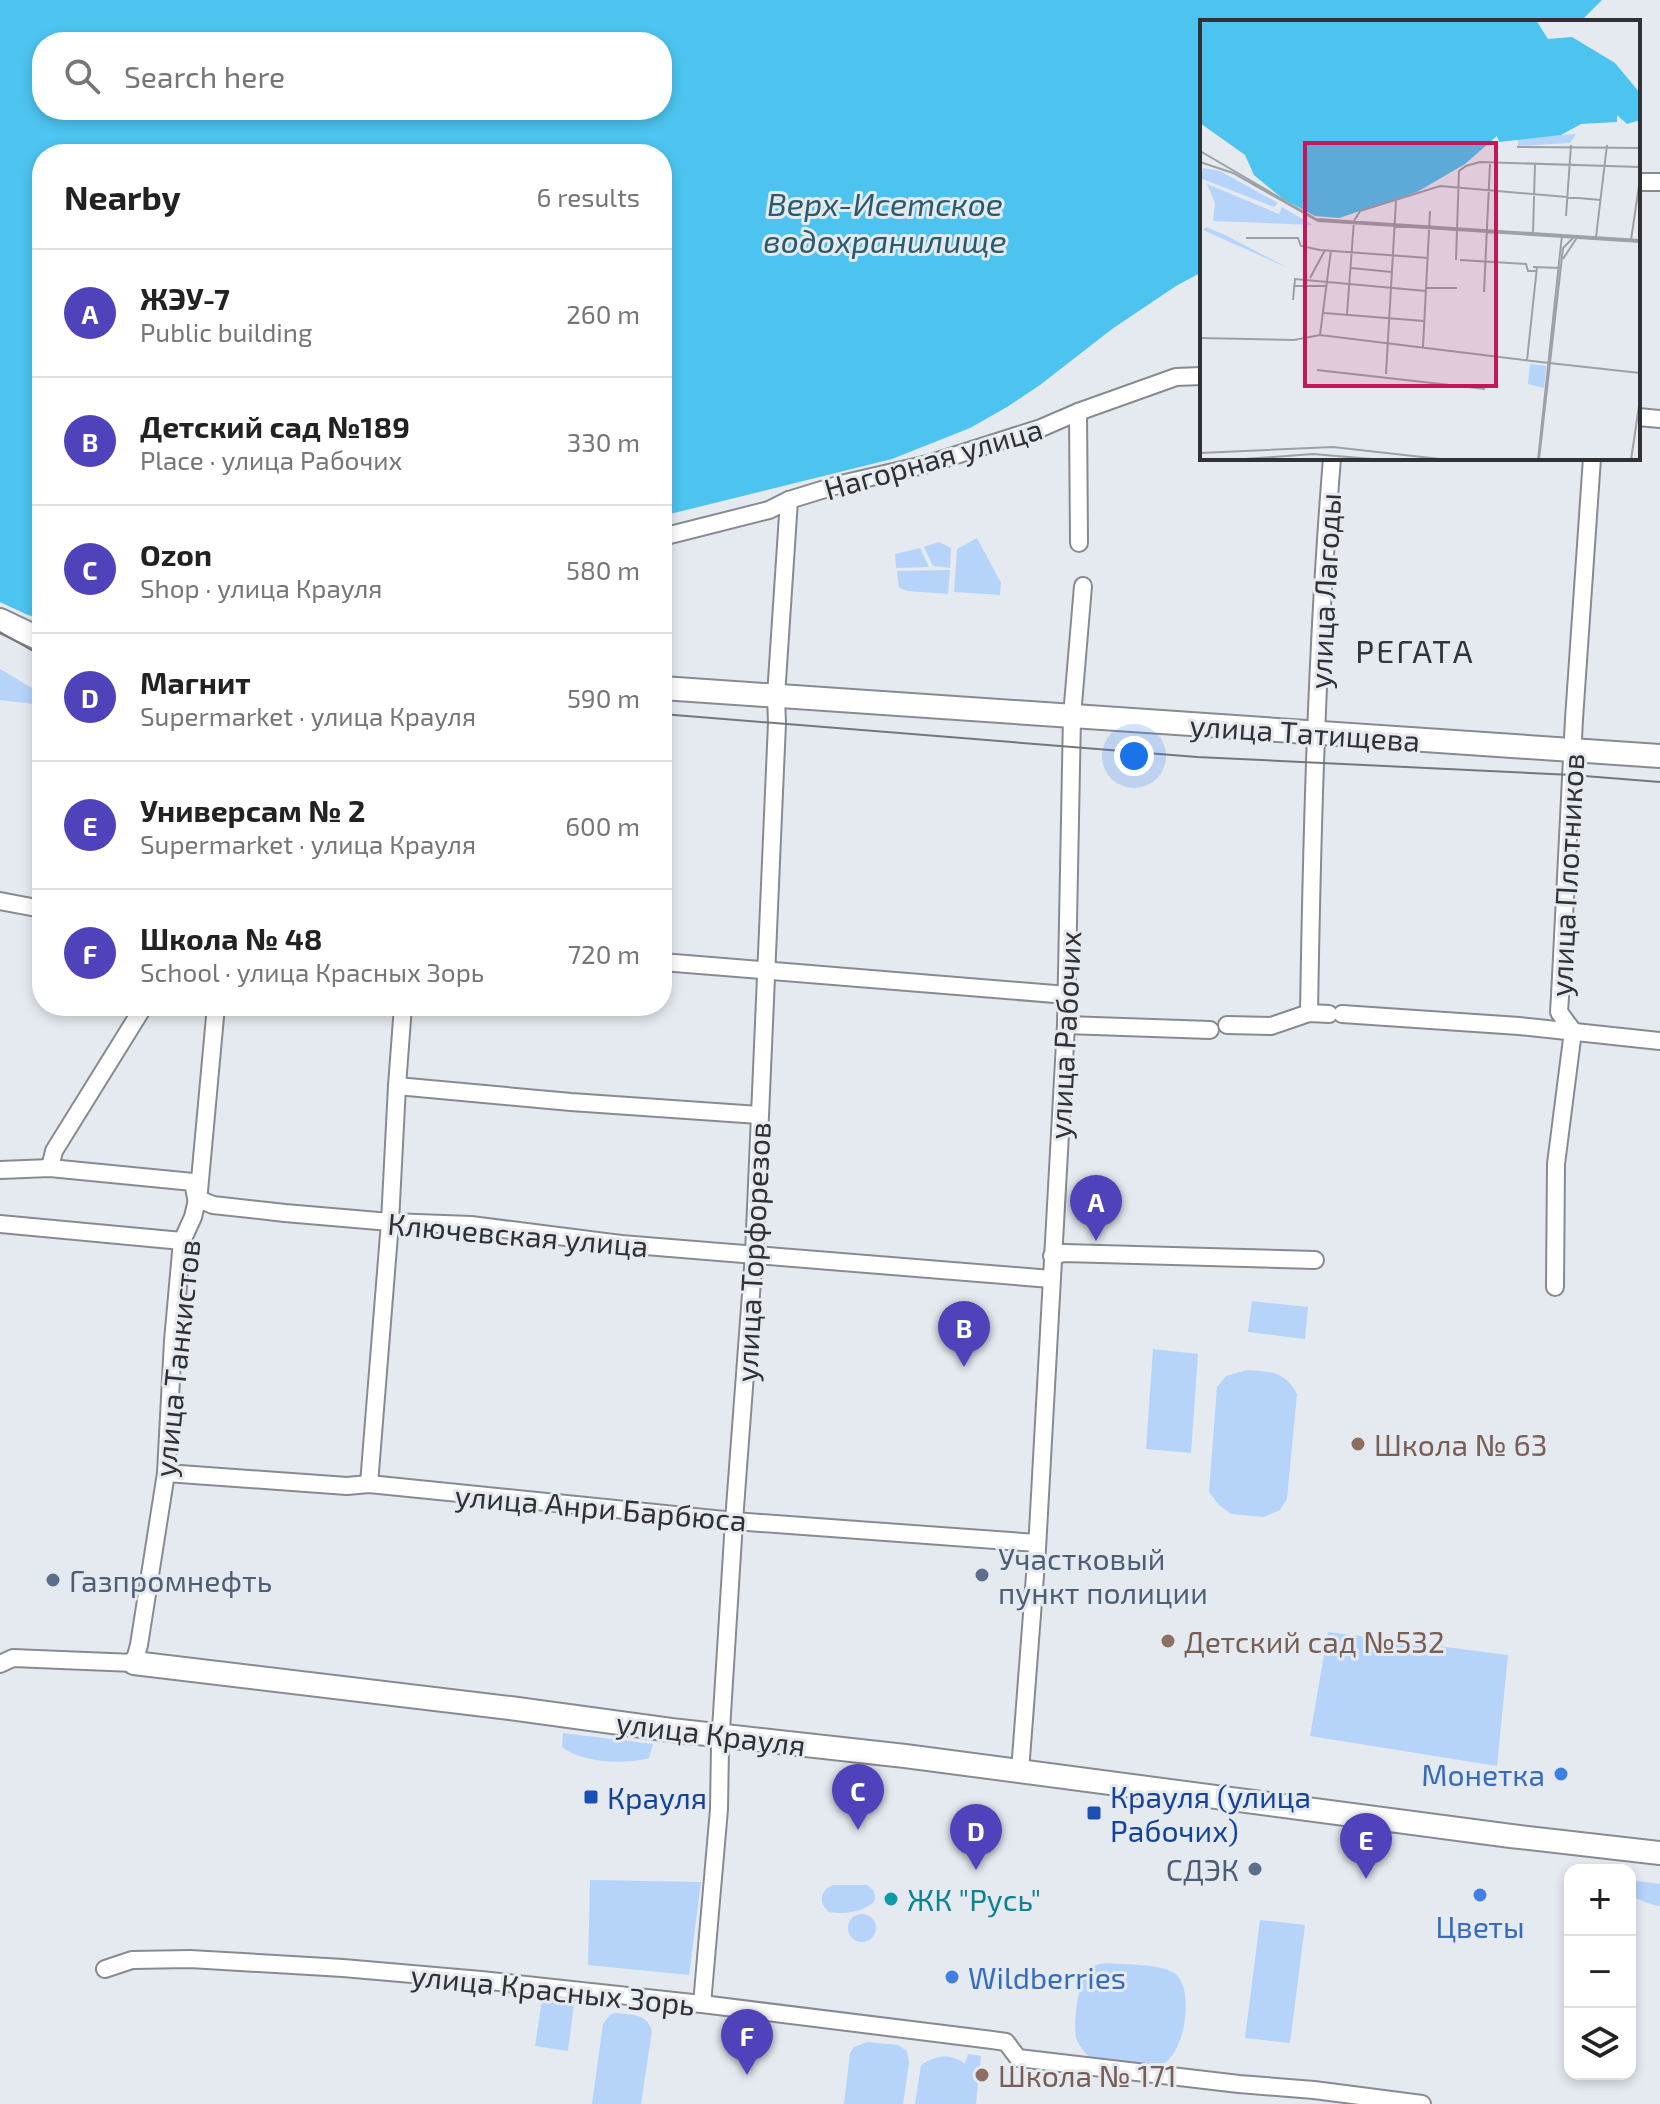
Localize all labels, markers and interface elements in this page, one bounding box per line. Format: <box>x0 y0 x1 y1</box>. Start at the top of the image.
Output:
inset map <box>1200 20 1640 460</box>
search box <box>32 32 672 120</box>
icon: search <box>60 54 104 98</box>
text: Search here <box>124 58 285 94</box>
text: Nearby <box>64 176 181 217</box>
text: 6 results <box>537 181 640 212</box>
water label: Верх-Исетское водохранилище <box>763 184 1007 259</box>
text: ЖЭУ-7 <box>140 280 230 316</box>
text: A <box>82 298 98 329</box>
text: 260 m <box>566 298 640 329</box>
text: Public building <box>140 316 312 347</box>
text: Детский сад №189 <box>140 408 410 444</box>
street label: Нагорная улица <box>820 410 1047 507</box>
text: B <box>82 426 98 457</box>
text: 330 m <box>567 426 640 457</box>
text: Place · улица Рабочих <box>140 444 402 475</box>
street label: улица Лагоды <box>1301 492 1348 690</box>
text: Ozon <box>140 536 212 572</box>
text: C <box>82 554 98 585</box>
text: 580 m <box>566 554 640 585</box>
text: Shop · улица Крауля <box>140 572 382 603</box>
district label: РЕГАТА <box>1355 631 1475 669</box>
text: Магнит <box>140 664 251 700</box>
text: D <box>81 682 99 713</box>
text: 590 m <box>567 682 640 713</box>
text: Supermarket · улица Крауля <box>140 700 476 731</box>
street label: улица Татищева <box>1188 706 1421 759</box>
your location <box>1114 736 1154 776</box>
street label: улица Плотников <box>1542 752 1591 998</box>
text: Универсам № 2 <box>140 792 365 828</box>
text: E <box>82 810 98 841</box>
text: 600 m <box>565 810 640 841</box>
text: Supermarket · улица Крауля <box>140 828 476 859</box>
text: Школа № 48 <box>140 920 323 956</box>
street label: улица Рабочих <box>1041 930 1088 1140</box>
text: F <box>83 938 97 969</box>
text: 720 m <box>568 938 640 969</box>
text: School · улица Красных Зорь <box>140 956 484 987</box>
street label: улица Торфорезов <box>727 1121 778 1383</box>
pin: A <box>1070 1175 1122 1241</box>
street label: Ключевская улица <box>386 1205 650 1264</box>
street label: улица Танкистов <box>146 1237 207 1479</box>
pin: B <box>938 1301 990 1367</box>
place label: Школа № 63 <box>1374 1426 1547 1462</box>
marker: Школа № 63 <box>1349 1435 1367 1453</box>
street label: улица Анри Барбюса <box>453 1476 748 1539</box>
place label: Участковый пункт полиции <box>998 1540 1208 1611</box>
place label: Газпромнефть <box>69 1562 272 1598</box>
marker: Участковый пункт полиции <box>973 1566 991 1584</box>
marker: Газпромнефть <box>44 1571 62 1589</box>
place label: Детский сад №532 <box>1184 1623 1445 1659</box>
marker: Детский сад №532 <box>1159 1632 1177 1650</box>
street label: улица Крауля <box>614 1704 808 1763</box>
place label: Монетка <box>1421 1756 1545 1792</box>
pin: C <box>832 1764 884 1830</box>
marker: Монетка <box>1552 1765 1570 1783</box>
place label: Крауля (улица Рабочих) <box>1110 1778 1311 1848</box>
place label: Крауля <box>607 1779 707 1816</box>
marker: Крауля <box>582 1788 600 1806</box>
pin: D <box>950 1804 1002 1870</box>
marker: Крауля (улица Рабочих) <box>1085 1804 1103 1822</box>
pin: E <box>1340 1813 1392 1879</box>
place label: СДЭК <box>1166 1851 1239 1887</box>
marker: СДЭК <box>1246 1860 1264 1878</box>
map controls <box>1564 1864 1636 2080</box>
button: + <box>1564 1864 1636 1936</box>
place label: ЖК "Русь" <box>907 1881 1041 1918</box>
marker: Цветы <box>1471 1886 1489 1904</box>
marker: ЖК "Русь" <box>882 1890 900 1908</box>
place label: Цветы <box>1435 1908 1525 1944</box>
button: − <box>1564 1936 1636 2008</box>
street label: улица Красных Зорь <box>409 1956 697 2023</box>
place label: Wildberries <box>968 1959 1126 1995</box>
marker: Wildberries <box>943 1968 961 1986</box>
button: layers <box>1564 2008 1636 2080</box>
pin: F <box>721 2009 773 2075</box>
place label: Школа № 171 <box>998 2057 1177 2093</box>
marker: Школа № 171 <box>973 2066 991 2084</box>

